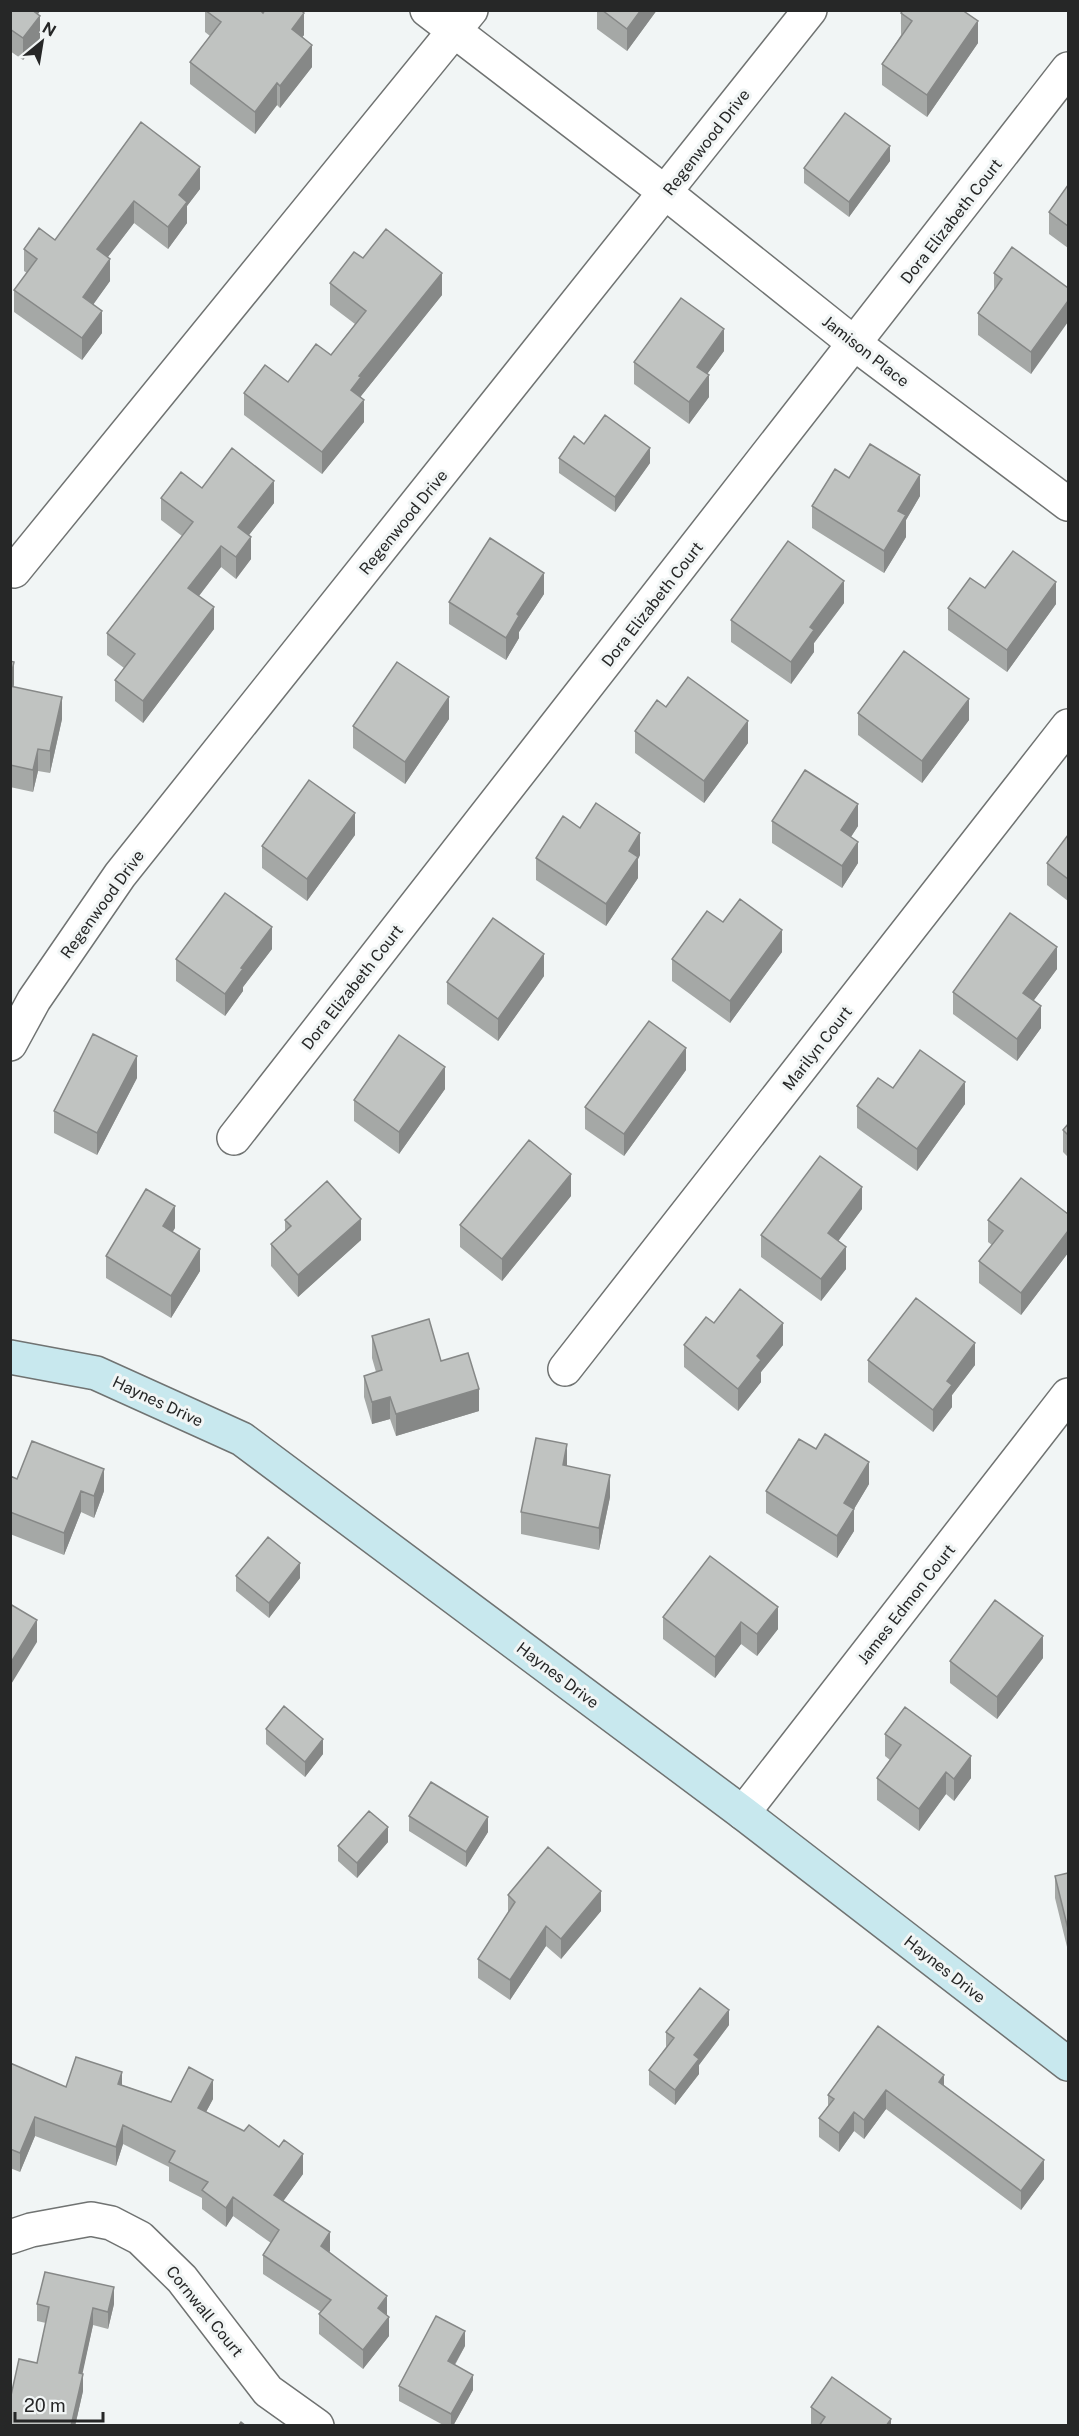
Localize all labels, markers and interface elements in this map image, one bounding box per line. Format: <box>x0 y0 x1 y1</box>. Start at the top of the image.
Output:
north arrow <box>12 12 72 72</box>
text: N <box>39 18 59 41</box>
street label: Regenwood Drive <box>659 85 754 199</box>
street label: Dora Elizabeth Court <box>897 155 1006 287</box>
street label: Jamison Place <box>819 312 913 391</box>
street label: Regenwood Drive <box>355 466 451 579</box>
street label: Dora Elizabeth Court <box>598 538 707 670</box>
street label: Regenwood Drive <box>57 846 148 962</box>
street label: Dora Elizabeth Court <box>298 921 407 1053</box>
street label: Marilyn Court <box>779 1003 856 1094</box>
street label: Haynes Drive <box>109 1372 206 1431</box>
street label: James Edmon Court <box>854 1541 959 1668</box>
street label: Haynes Drive <box>513 1638 602 1712</box>
street label: Haynes Drive <box>900 1932 989 2007</box>
street label: Cornwall Court <box>162 2262 247 2361</box>
scale bar <box>15 2385 104 2423</box>
text: 20 m <box>24 2395 66 2416</box>

